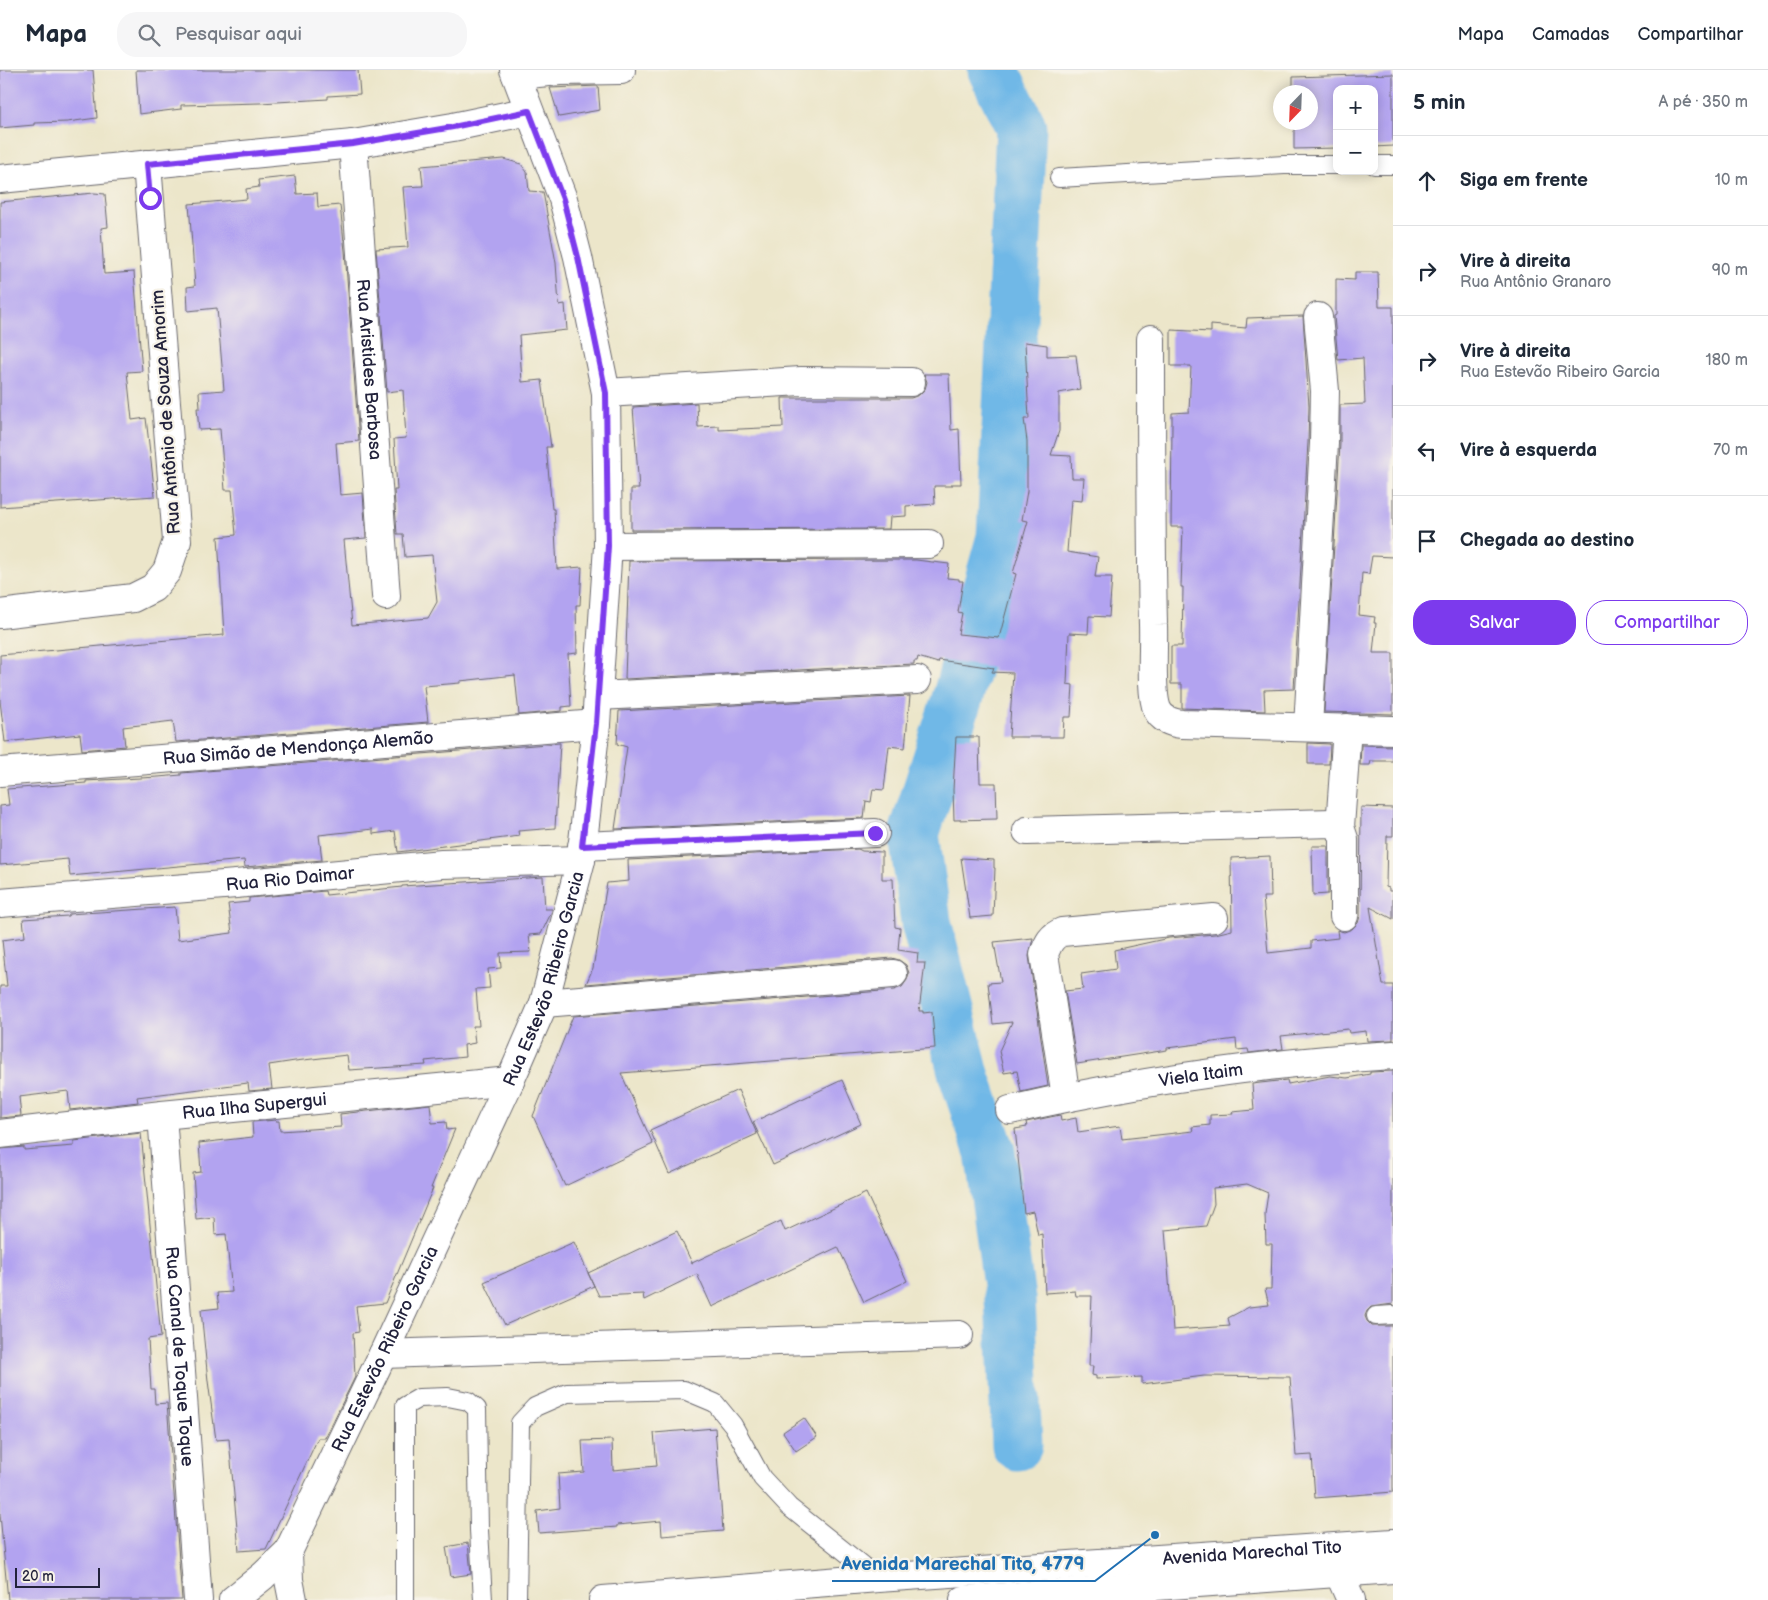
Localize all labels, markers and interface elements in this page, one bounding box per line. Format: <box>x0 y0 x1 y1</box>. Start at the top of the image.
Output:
search box <box>117 12 467 57</box>
text: Mapa <box>25 20 87 49</box>
icon: search <box>135 21 163 49</box>
text: Pesquisar aqui <box>175 23 302 46</box>
text: Mapa <box>1458 24 1504 45</box>
text: Camadas <box>1532 24 1609 45</box>
text: Compartilhar <box>1637 24 1743 45</box>
north arrow <box>1273 85 1318 130</box>
map controls <box>1333 85 1378 175</box>
button: + <box>1333 85 1378 130</box>
text: 5 min <box>1413 90 1466 115</box>
text: A pé · 350 m <box>1659 93 1748 112</box>
button: − <box>1333 130 1378 175</box>
icon: ahead <box>1413 167 1441 195</box>
text: Siga em frente <box>1460 169 1588 192</box>
text: 10 m <box>1715 171 1748 190</box>
route start <box>139 187 162 210</box>
text: Vire à direita <box>1460 250 1571 273</box>
icon: right <box>1413 257 1441 285</box>
text: 90 m <box>1712 261 1748 280</box>
text: Rua Antônio Granaro <box>1460 273 1611 292</box>
street label: Rua Aristides Barbosa <box>352 278 387 461</box>
street label: Rua Antônio de Souza Amorim <box>147 289 185 535</box>
text: Vire à direita <box>1460 340 1571 363</box>
icon: right <box>1413 347 1441 375</box>
text: 180 m <box>1706 351 1748 370</box>
text: Rua Estevão Ribeiro Garcia <box>1460 363 1660 382</box>
icon: left <box>1413 437 1441 465</box>
text: Vire à esquerda <box>1460 439 1597 462</box>
text: 70 m <box>1713 441 1748 460</box>
icon: arrive <box>1413 527 1441 555</box>
text: Chegada ao destino <box>1460 529 1634 552</box>
button: Salvar <box>1413 600 1576 645</box>
button: Compartilhar <box>1586 600 1748 645</box>
street label: Rua Simão de Mendonça Alemão <box>162 727 434 769</box>
route end <box>864 822 887 845</box>
street label: Rua Rio Daimar <box>225 862 356 895</box>
street label: Rua Estevão Ribeiro Garcia <box>499 869 588 1089</box>
street label: Viela Itaim <box>1157 1059 1244 1091</box>
street label: Rua Ilha Supergui <box>181 1088 328 1123</box>
street label: Rua Estevão Ribeiro Garcia <box>327 1243 442 1455</box>
street label: Rua Canal de Toque Toque <box>161 1246 199 1467</box>
street label: Avenida Marechal Tito <box>1162 1536 1343 1569</box>
callout: Avenida Marechal Tito, 4779 <box>832 1547 1095 1581</box>
text: Avenida Marechal Tito, 4779 <box>840 1553 1085 1576</box>
scale bar <box>15 1565 100 1588</box>
text: 20 m <box>22 1568 54 1585</box>

